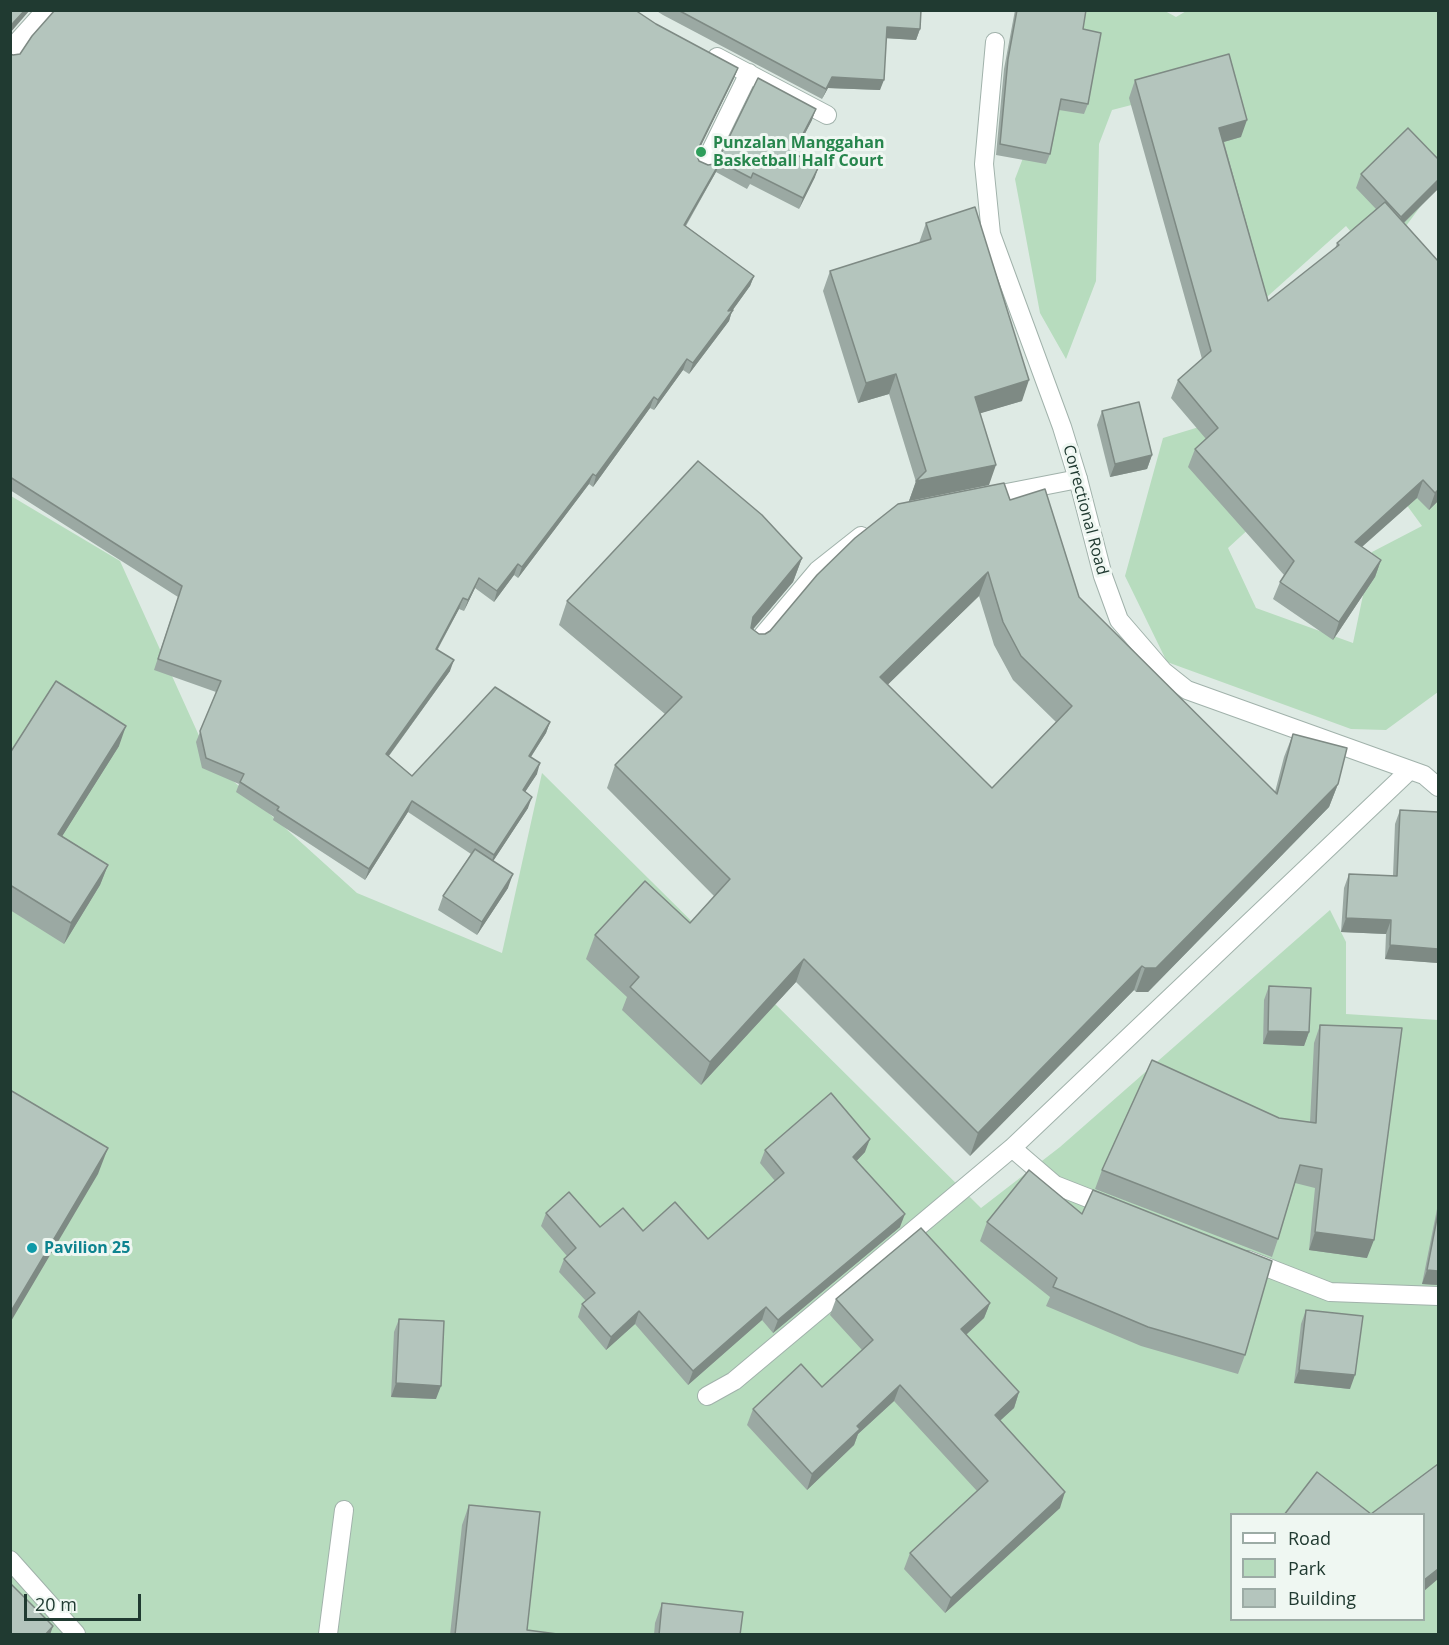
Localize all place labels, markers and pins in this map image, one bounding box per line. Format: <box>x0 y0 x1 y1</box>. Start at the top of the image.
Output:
place label: Punzalan Manggahan Basketball Half Court <box>713 133 884 171</box>
marker: Punzalan Manggahan Basketball Half Court <box>694 145 708 159</box>
place label: Pavilion 25 <box>44 1238 130 1258</box>
marker: Pavilion 25 <box>25 1241 39 1255</box>

